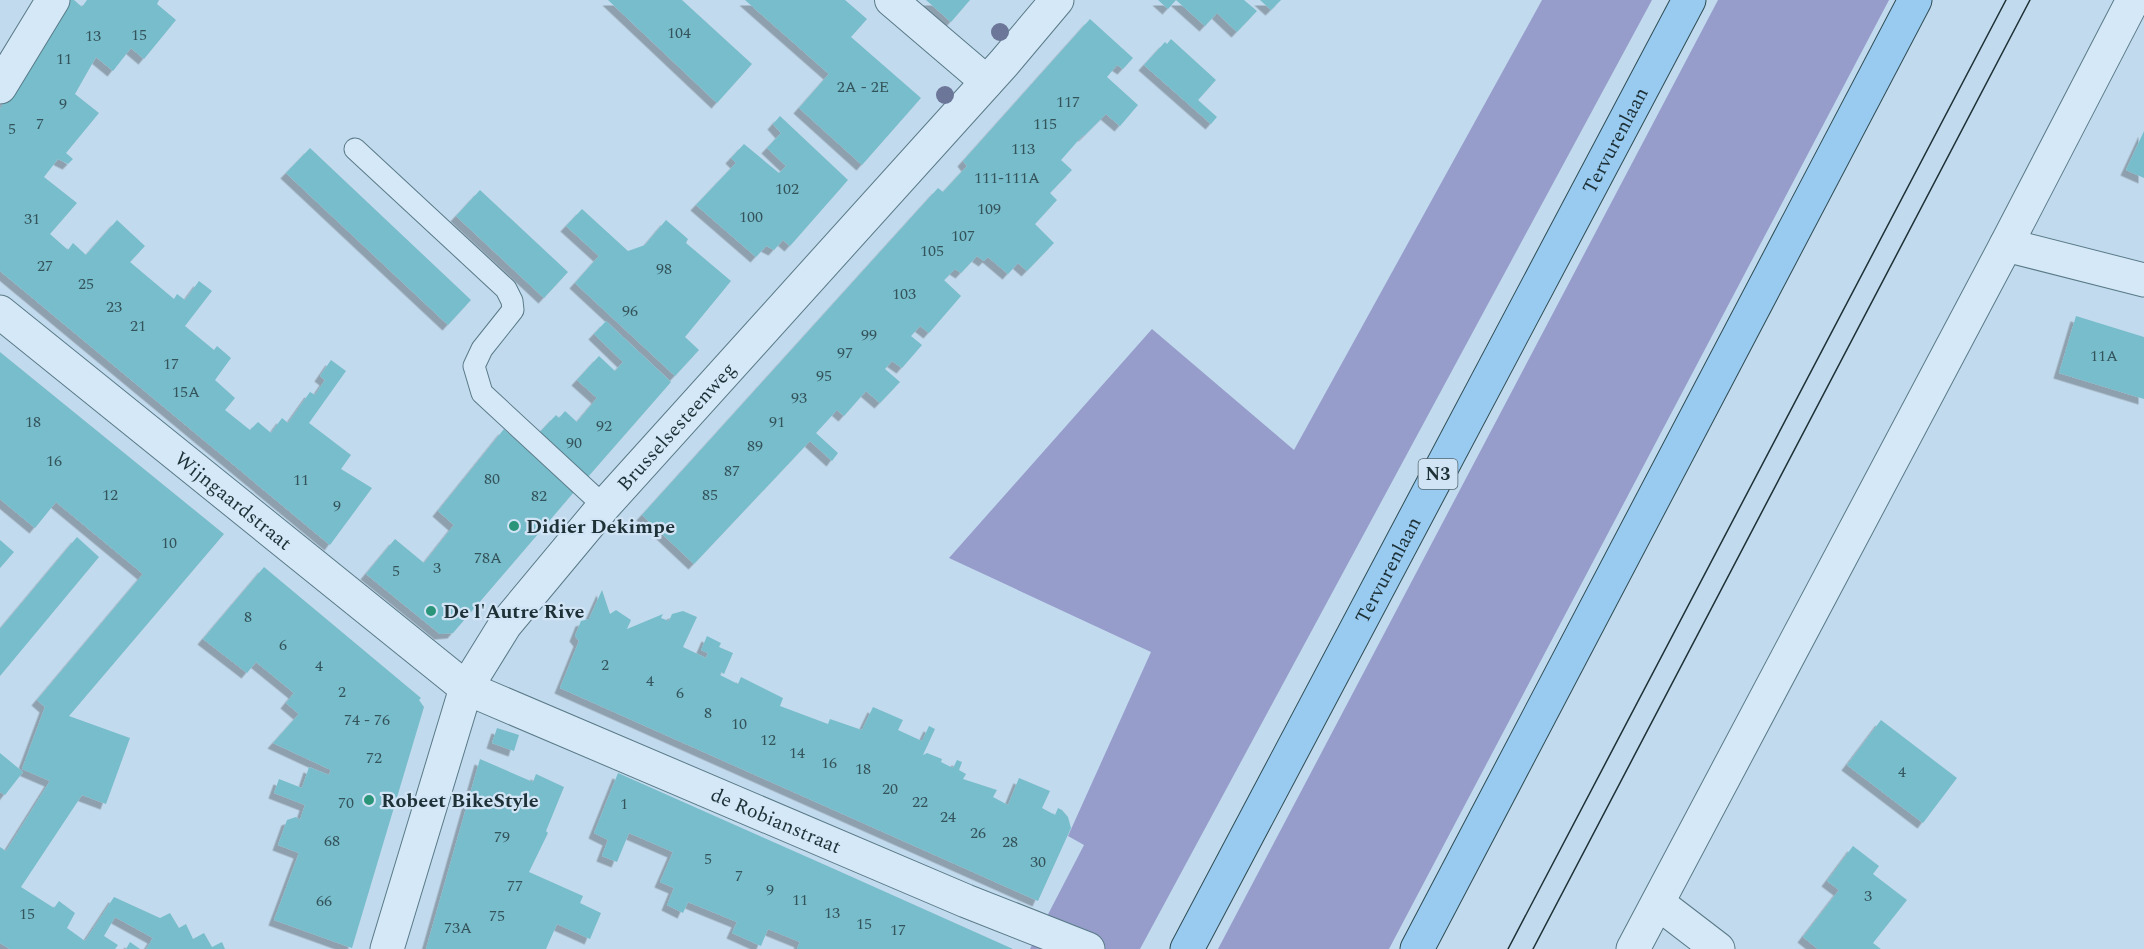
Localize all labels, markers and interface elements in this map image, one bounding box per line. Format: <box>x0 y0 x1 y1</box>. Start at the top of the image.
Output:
house number: 104 <box>667 21 691 45</box>
house number: 15 <box>131 23 147 47</box>
house number: 13 <box>85 24 101 48</box>
house number: 11 <box>56 47 72 71</box>
house number: 2A - 2E <box>837 75 889 99</box>
street label: Tervurenlaan <box>1575 82 1656 200</box>
house number: 117 <box>1056 90 1080 114</box>
house number: 9 <box>59 92 67 116</box>
house number: 7 <box>36 112 44 136</box>
house number: 115 <box>1033 112 1057 136</box>
house number: 5 <box>8 117 16 141</box>
house number: 113 <box>1011 137 1035 161</box>
house number: 111-111A <box>974 166 1040 190</box>
house number: 102 <box>775 177 799 201</box>
house number: 109 <box>977 197 1001 221</box>
house number: 100 <box>739 205 763 229</box>
house number: 31 <box>24 207 40 231</box>
house number: 107 <box>951 224 975 248</box>
house number: 105 <box>920 239 944 263</box>
house number: 27 <box>37 254 53 278</box>
house number: 98 <box>656 257 672 281</box>
house number: 25 <box>78 272 94 296</box>
house number: 103 <box>892 282 916 306</box>
house number: 23 <box>106 295 122 319</box>
house number: 96 <box>622 299 638 323</box>
house number: 21 <box>130 314 146 338</box>
house number: 99 <box>861 323 877 347</box>
house number: 97 <box>837 341 853 365</box>
house number: 11A <box>2090 344 2118 368</box>
house number: 17 <box>163 352 179 376</box>
street label: Brusselsesteenweg <box>610 356 743 498</box>
house number: 95 <box>816 364 832 388</box>
house number: 15A <box>172 380 200 404</box>
house number: 93 <box>791 386 807 410</box>
house number: 18 <box>25 410 41 434</box>
house number: 91 <box>769 410 785 434</box>
house number: 92 <box>596 414 612 438</box>
house number: 90 <box>566 431 582 455</box>
house number: 89 <box>747 434 763 458</box>
street label: Wijngaardstraat <box>168 444 298 558</box>
house number: 16 <box>46 449 62 473</box>
house number: 87 <box>724 459 740 483</box>
road number: N3 <box>1418 459 1458 489</box>
house number: 80 <box>484 467 500 491</box>
house number: 11 <box>293 468 309 492</box>
house number: 12 <box>102 483 118 507</box>
house number: 85 <box>702 483 718 507</box>
house number: 82 <box>531 484 547 508</box>
house number: 9 <box>333 494 341 518</box>
street label: Tervurenlaan <box>1348 511 1429 629</box>
place label: Didier Dekimpe <box>526 512 675 542</box>
marker: Didier Dekimpe <box>507 519 521 533</box>
house number: 10 <box>161 531 177 555</box>
house number: 78A <box>474 546 502 570</box>
house number: 3 <box>433 556 441 580</box>
house number: 5 <box>392 559 400 583</box>
place label: De l'Autre Rive <box>443 597 584 627</box>
marker: De l'Autre Rive <box>424 604 438 618</box>
house number: 8 <box>244 605 252 629</box>
house number: 6 <box>279 633 287 657</box>
house number: 2 <box>601 653 609 677</box>
house number: 4 <box>315 654 323 678</box>
house number: 4 <box>646 669 654 693</box>
house number: 2 <box>338 680 346 704</box>
house number: 6 <box>676 681 684 705</box>
house number: 8 <box>704 701 712 725</box>
house number: 74 - 76 <box>344 708 390 732</box>
house number: 10 <box>731 712 747 736</box>
house number: 12 <box>760 728 776 752</box>
house number: 14 <box>789 741 805 765</box>
house number: 72 <box>366 746 382 770</box>
house number: 16 <box>821 751 837 775</box>
house number: 18 <box>855 757 871 781</box>
house number: 4 <box>1898 760 1906 784</box>
house number: 20 <box>882 777 898 801</box>
street label: de Robianstraat <box>706 780 846 862</box>
place label: Robeet BikeStyle <box>381 786 539 816</box>
house number: 22 <box>912 790 928 814</box>
house number: 70 <box>338 791 354 815</box>
house number: 1 <box>620 792 628 816</box>
marker: Robeet BikeStyle <box>362 793 376 807</box>
house number: 24 <box>940 805 956 829</box>
house number: 26 <box>970 821 986 845</box>
house number: 79 <box>494 825 510 849</box>
house number: 68 <box>324 829 340 853</box>
house number: 28 <box>1002 830 1018 854</box>
house number: 5 <box>704 847 712 871</box>
house number: 30 <box>1030 850 1046 874</box>
house number: 7 <box>735 864 743 888</box>
house number: 77 <box>507 874 523 898</box>
house number: 9 <box>766 878 774 902</box>
house number: 3 <box>1864 884 1872 908</box>
house number: 11 <box>792 888 808 912</box>
house number: 66 <box>316 889 332 913</box>
house number: 13 <box>824 901 840 925</box>
house number: 15 <box>19 902 35 926</box>
house number: 75 <box>489 904 505 928</box>
house number: 15 <box>856 912 872 936</box>
house number: 73A <box>444 916 472 940</box>
house number: 17 <box>890 918 906 942</box>

